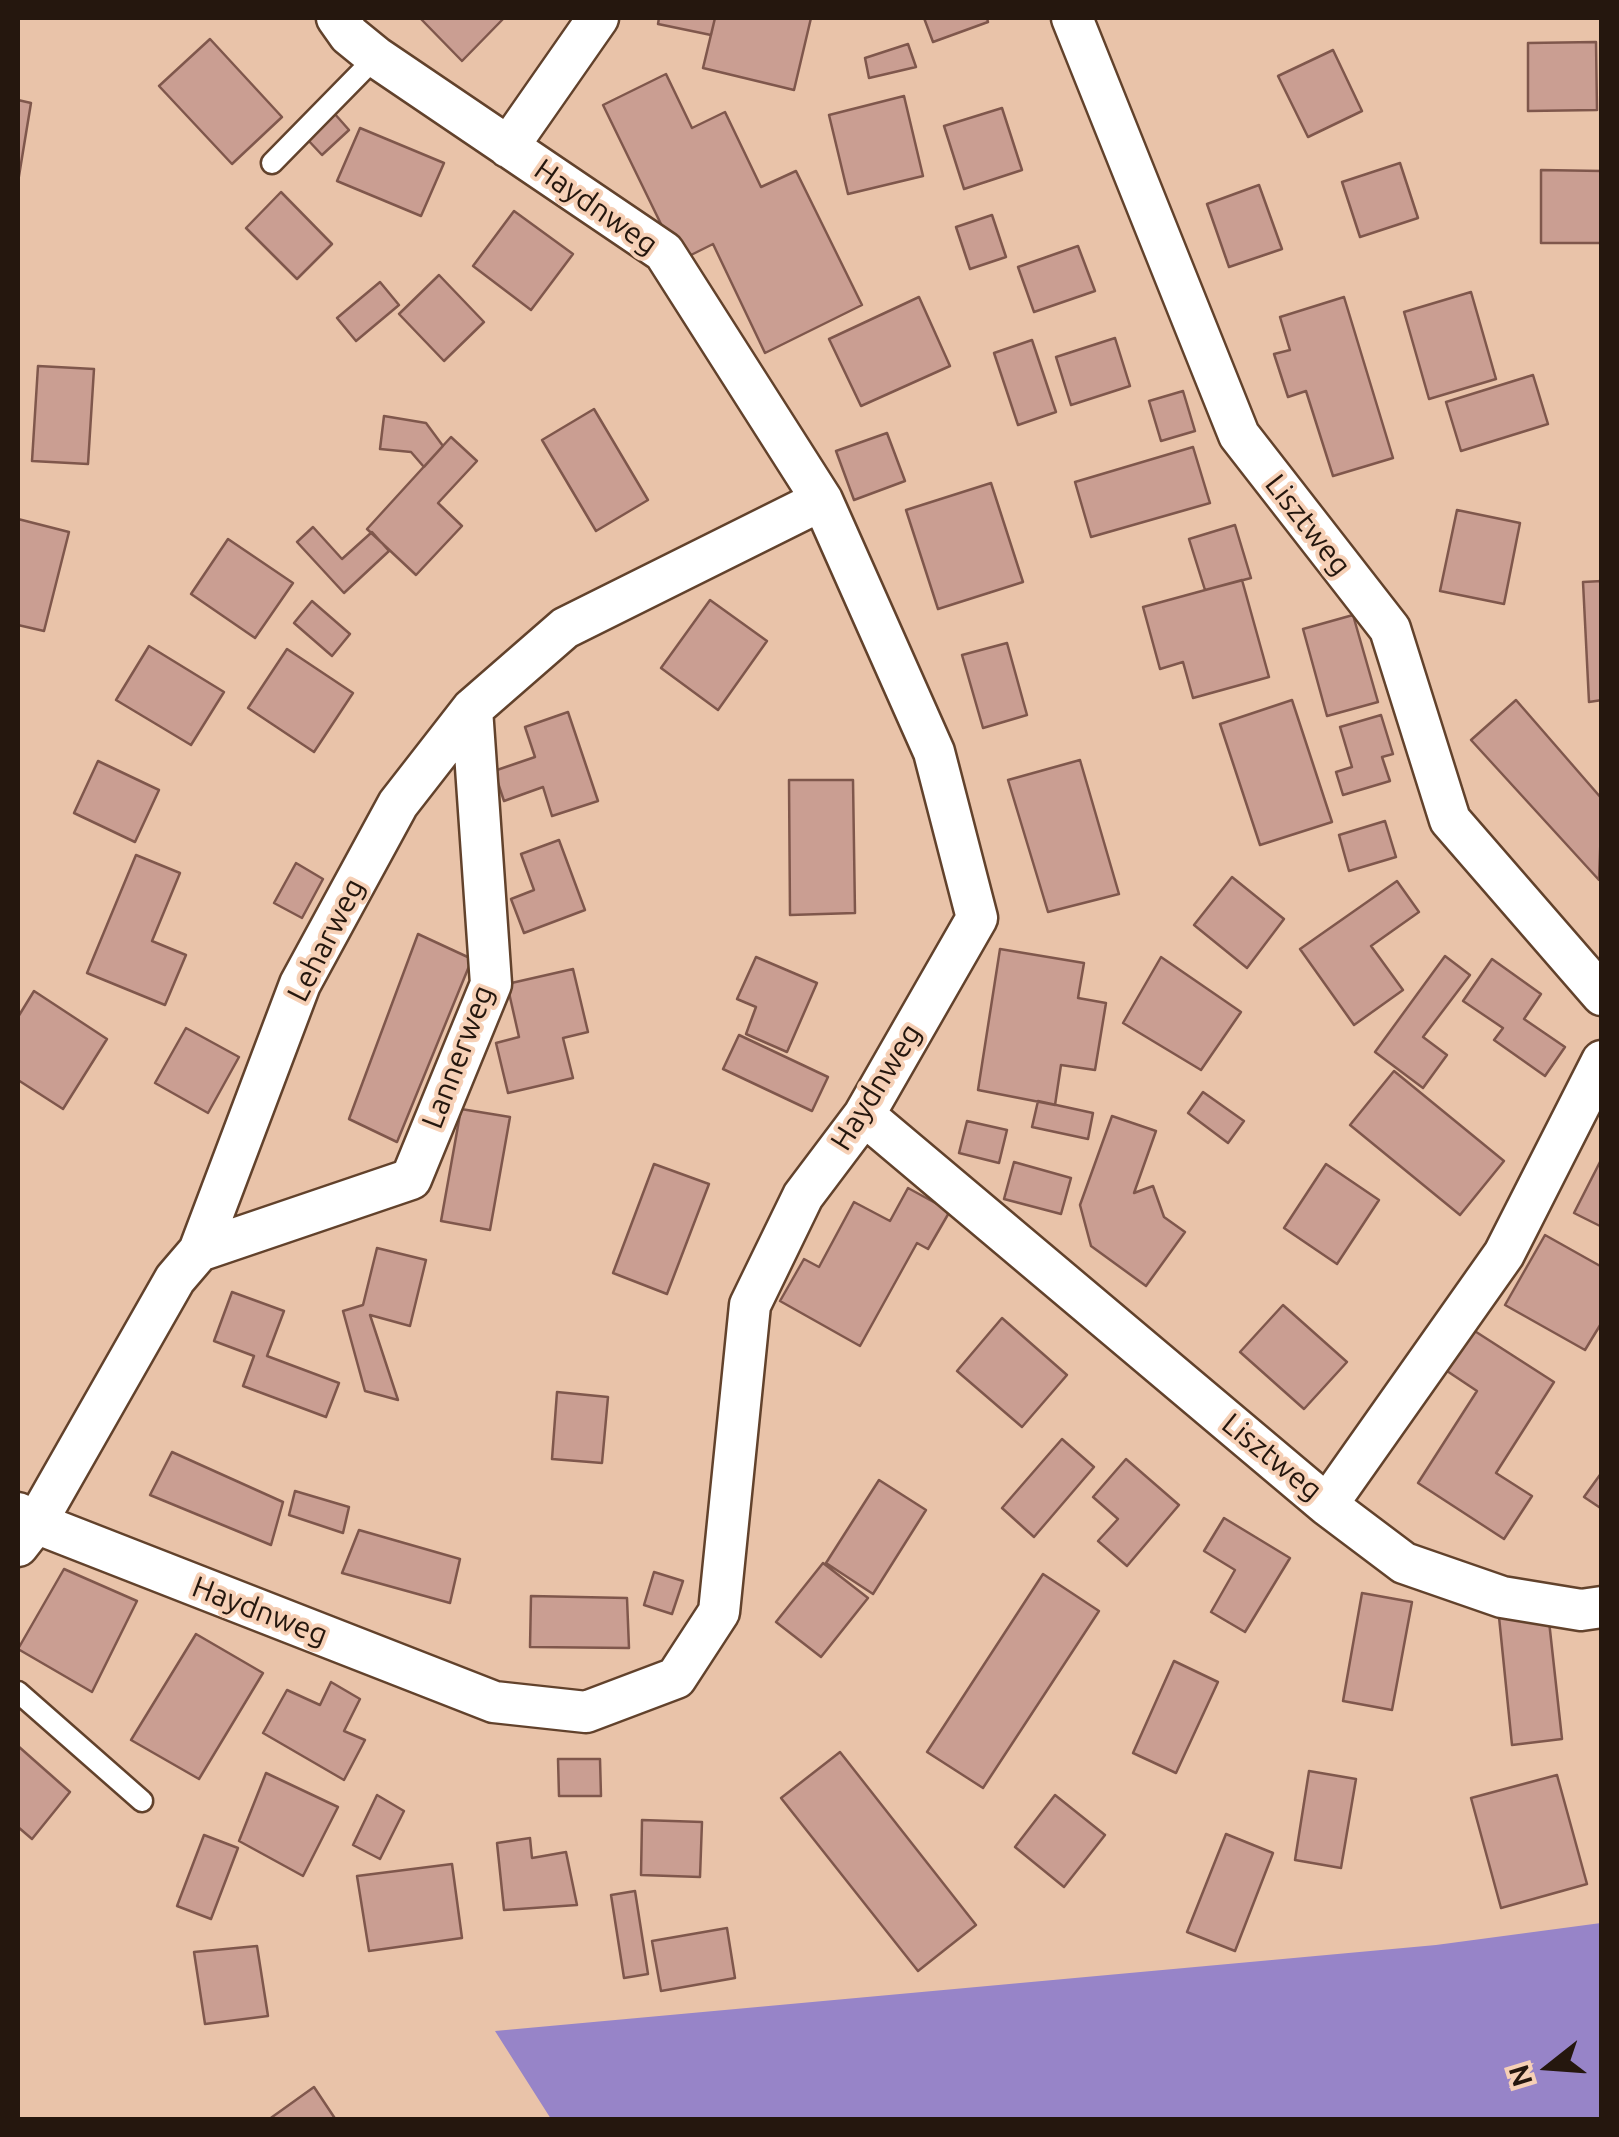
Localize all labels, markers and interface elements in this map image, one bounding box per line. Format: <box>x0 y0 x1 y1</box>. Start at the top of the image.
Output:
street label: Haydnweg <box>527 151 665 263</box>
street label: Lisztweg <box>1257 467 1359 583</box>
street label: Leharweg <box>280 872 372 1008</box>
street label: Lannerweg <box>414 980 502 1134</box>
street label: Haydnweg <box>823 1017 929 1157</box>
street label: Lisztweg <box>1215 1406 1329 1508</box>
street label: Haydnweg <box>187 1569 333 1653</box>
north arrow <box>1499 2017 1599 2117</box>
text: N <box>1502 2061 1538 2090</box>

